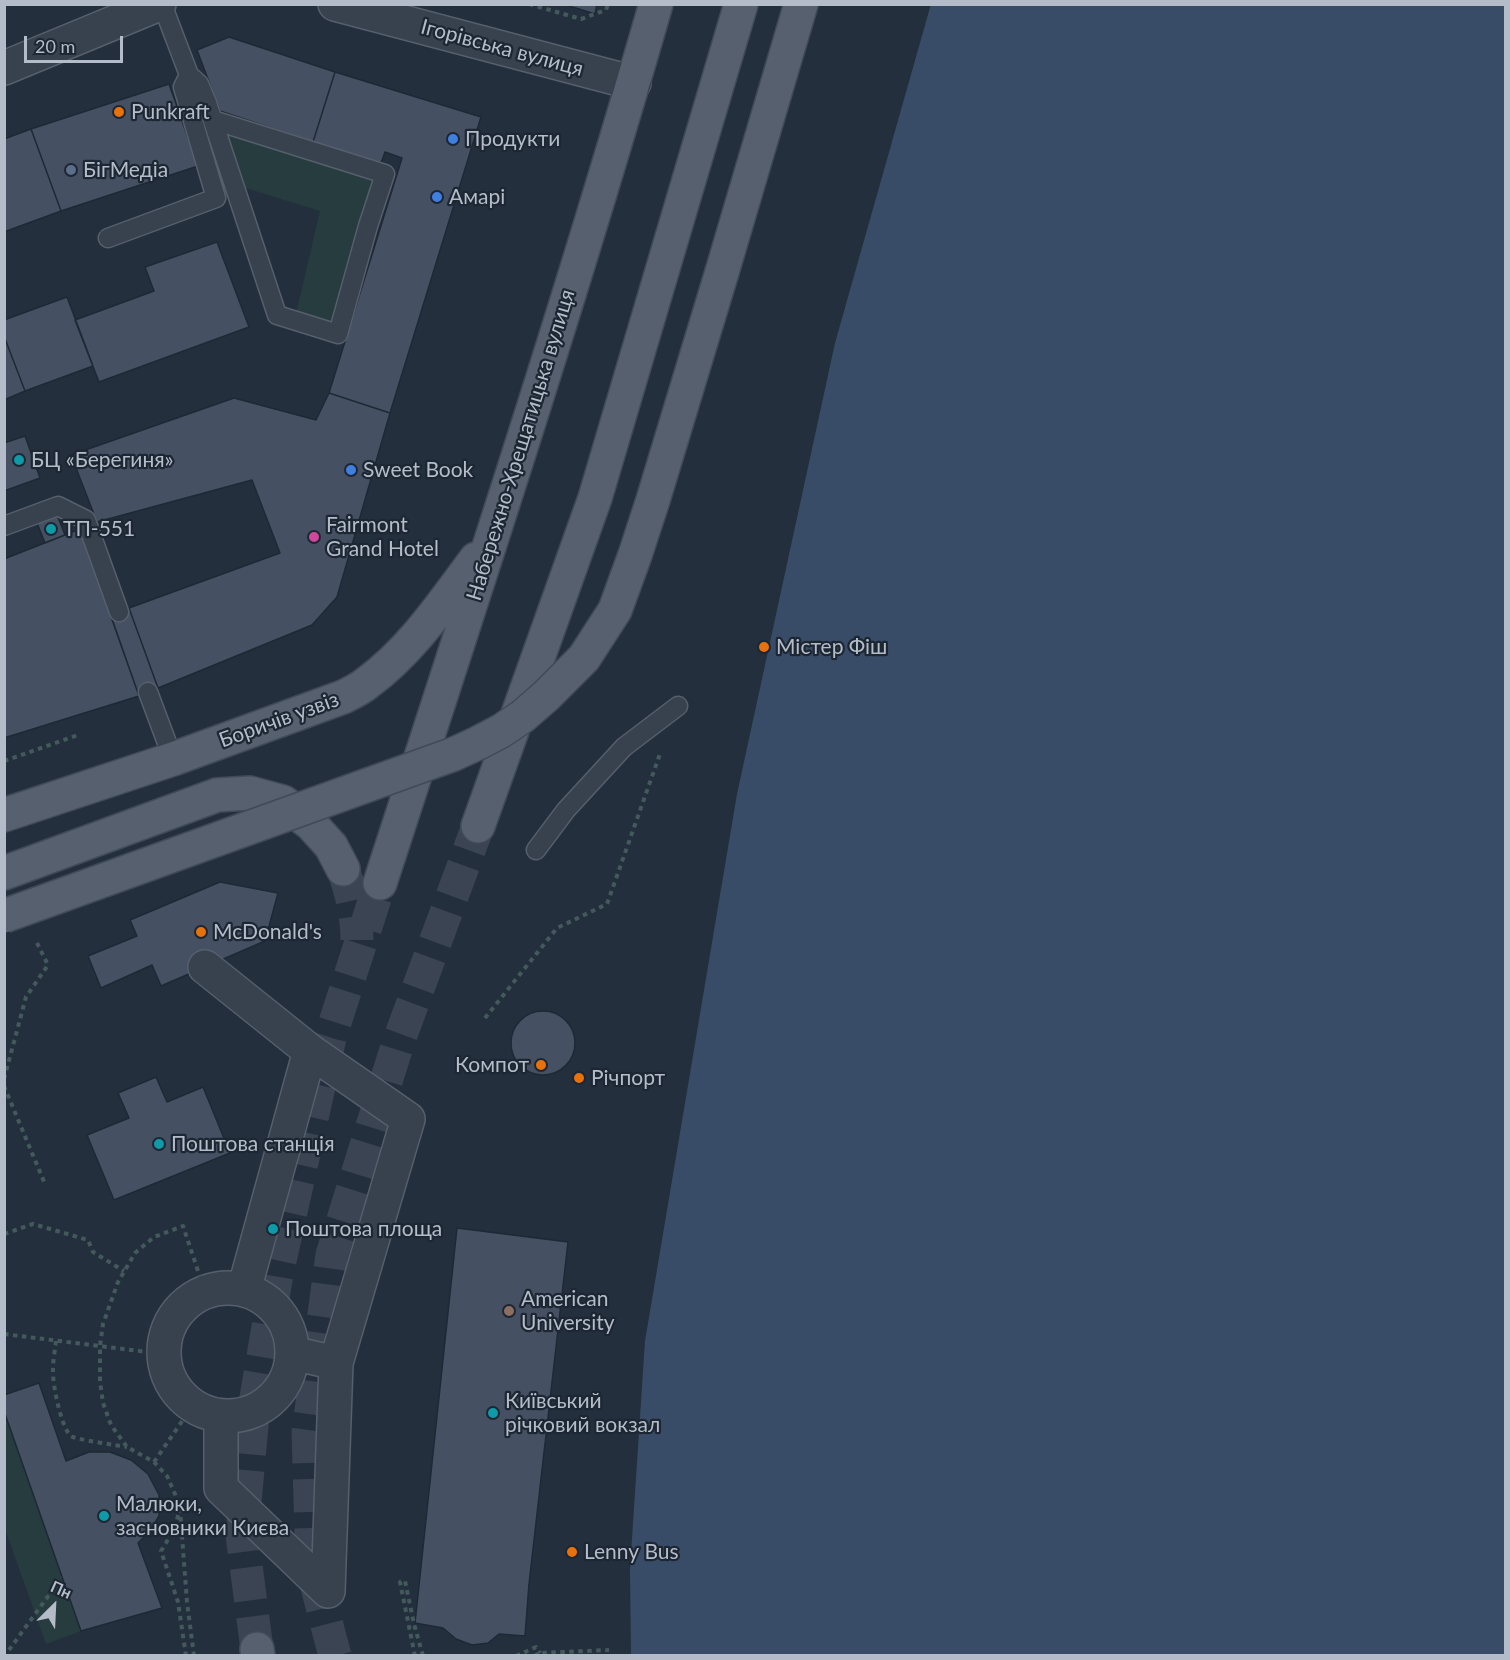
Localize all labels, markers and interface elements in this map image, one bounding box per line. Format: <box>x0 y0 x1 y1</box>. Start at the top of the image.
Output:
street label: Ігорівська вулиця <box>418 14 586 82</box>
scale bar <box>27 24 126 62</box>
text: 20 m <box>35 35 75 57</box>
place label: Punkraft <box>131 99 210 125</box>
marker: Punkraft <box>112 105 126 119</box>
place label: Продукти <box>465 126 560 152</box>
marker: Продукти <box>446 132 460 146</box>
place label: БігМедіа <box>83 157 168 183</box>
marker: БігМедіа <box>64 163 78 177</box>
place label: Амарі <box>449 184 505 210</box>
marker: Амарі <box>430 190 444 204</box>
street label: Набережно-Хрещатицька вулиця <box>462 286 580 604</box>
place label: БЦ «Берегиня» <box>31 447 174 473</box>
marker: БЦ «Берегиня» <box>12 453 26 467</box>
place label: Sweet Book <box>363 457 473 483</box>
marker: Sweet Book <box>344 463 358 477</box>
place label: Fairmont Grand Hotel <box>326 512 439 562</box>
place label: ТП-551 <box>63 516 135 542</box>
marker: ТП-551 <box>44 522 58 536</box>
marker: Fairmont Grand Hotel <box>307 530 321 544</box>
place label: Містер Фіш <box>776 634 887 660</box>
marker: Містер Фіш <box>757 640 771 654</box>
street label: Боричів узвіз <box>216 687 342 753</box>
place label: McDonald's <box>213 919 322 945</box>
marker: McDonald's <box>194 925 208 939</box>
place label: Компот <box>455 1052 529 1078</box>
marker: Компот <box>534 1058 548 1072</box>
place label: Річпорт <box>591 1065 665 1091</box>
marker: Річпорт <box>572 1071 586 1085</box>
place label: Поштова станція <box>171 1131 335 1157</box>
marker: Поштова станція <box>152 1137 166 1151</box>
place label: Поштова площа <box>285 1216 442 1242</box>
marker: Поштова площа <box>266 1222 280 1236</box>
place label: American University <box>521 1286 615 1336</box>
marker: American University <box>502 1304 516 1318</box>
place label: Київський річковий вокзал <box>505 1388 660 1438</box>
marker: Київський річковий вокзал <box>486 1406 500 1420</box>
place label: Малюки, засновники Києва <box>116 1491 289 1541</box>
marker: Малюки, засновники Києва <box>97 1509 111 1523</box>
place label: Lenny Bus <box>584 1539 679 1565</box>
marker: Lenny Bus <box>565 1545 579 1559</box>
north arrow <box>24 1576 84 1636</box>
text: Пн <box>48 1576 75 1602</box>

